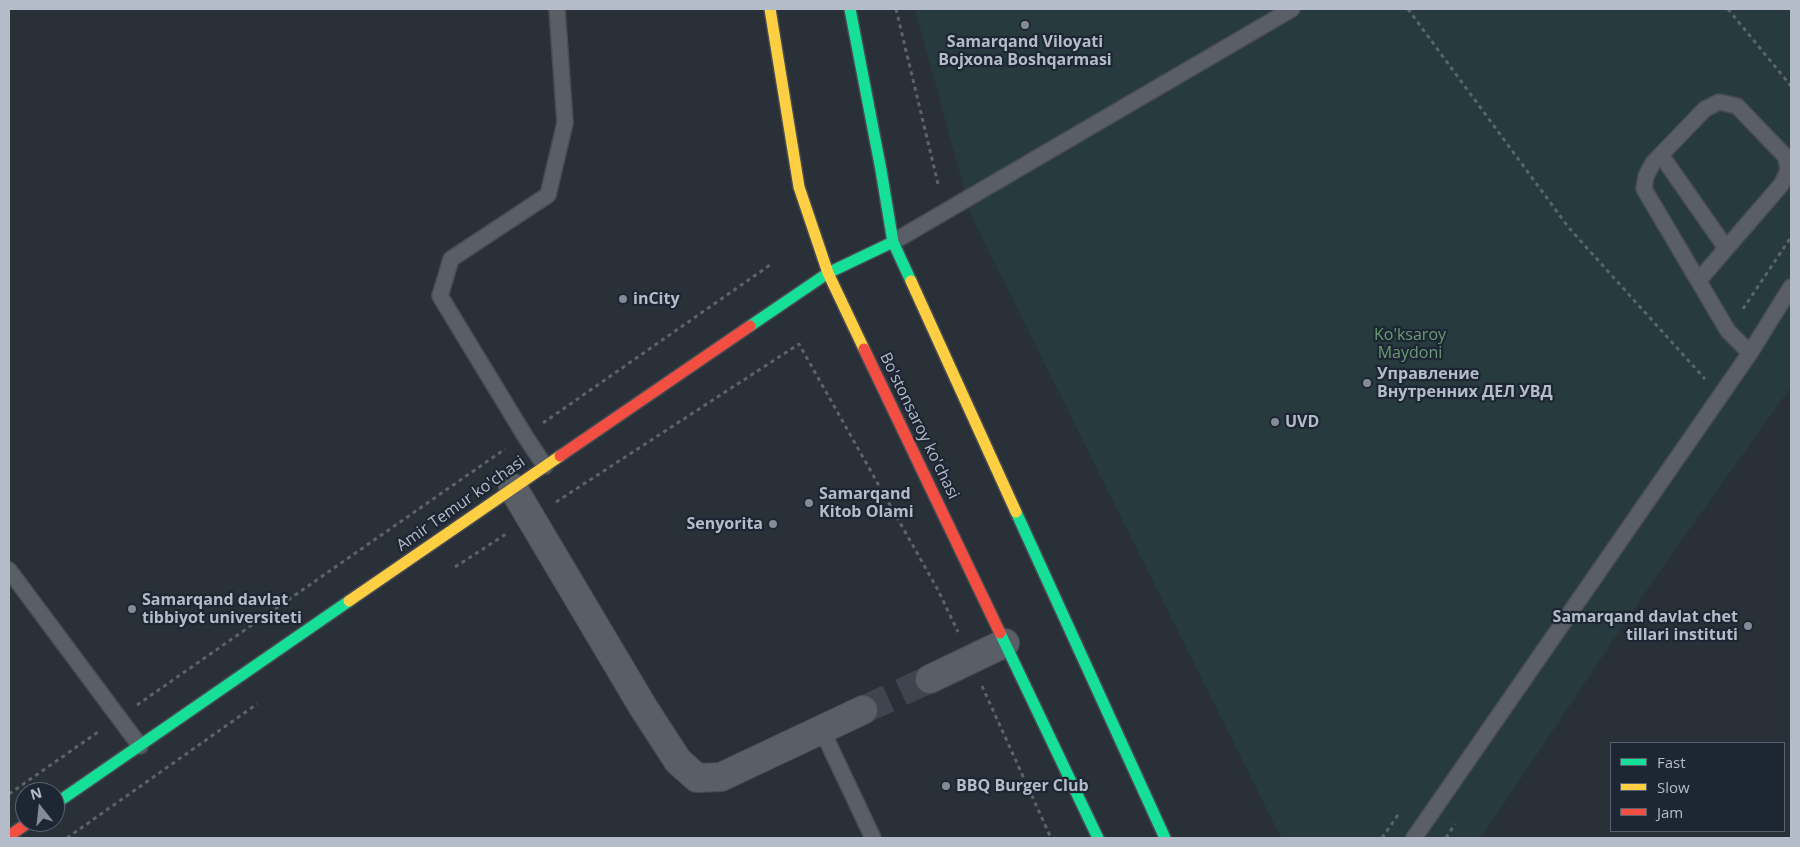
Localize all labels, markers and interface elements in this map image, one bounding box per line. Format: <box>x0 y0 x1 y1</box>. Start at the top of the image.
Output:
marker: Samarqand Viloyati Bojxona Boshqarmasi <box>1019 19 1031 31</box>
place label: Samarqand Viloyati Bojxona Boshqarmasi <box>938 32 1112 70</box>
place label: inCity <box>633 289 680 309</box>
marker: inCity <box>617 293 629 305</box>
park label: Ko'ksaroy Maydoni <box>1374 325 1446 363</box>
street label: Bo'stonsaroy ko'chasi <box>875 350 963 502</box>
place label: Управление Внутренних ДЕЛ УВД <box>1377 364 1553 402</box>
marker: Управление Внутренних ДЕЛ УВД <box>1361 377 1373 389</box>
place label: UVD <box>1285 412 1319 432</box>
marker: UVD <box>1269 416 1281 428</box>
street label: Amir Temur ko'chasi <box>393 452 529 556</box>
place label: Samarqand Kitob Olami <box>819 484 914 522</box>
marker: Samarqand Kitob Olami <box>803 497 815 509</box>
place label: Senyorita <box>686 514 763 534</box>
marker: Senyorita <box>767 518 779 530</box>
place label: Samarqand davlat tibbiyot universiteti <box>142 590 302 628</box>
marker: Samarqand davlat tibbiyot universiteti <box>126 603 138 615</box>
place label: Samarqand davlat chet tillari instituti <box>1553 607 1738 645</box>
marker: Samarqand davlat chet tillari instituti <box>1742 620 1754 632</box>
legend <box>1610 742 1785 832</box>
text: Fast <box>1657 752 1686 772</box>
place label: BBQ Burger Club <box>956 776 1089 796</box>
text: Slow <box>1657 777 1690 797</box>
marker: BBQ Burger Club <box>940 780 952 792</box>
north arrow <box>15 782 65 832</box>
text: N <box>28 782 44 804</box>
text: Jam <box>1657 802 1683 822</box>

